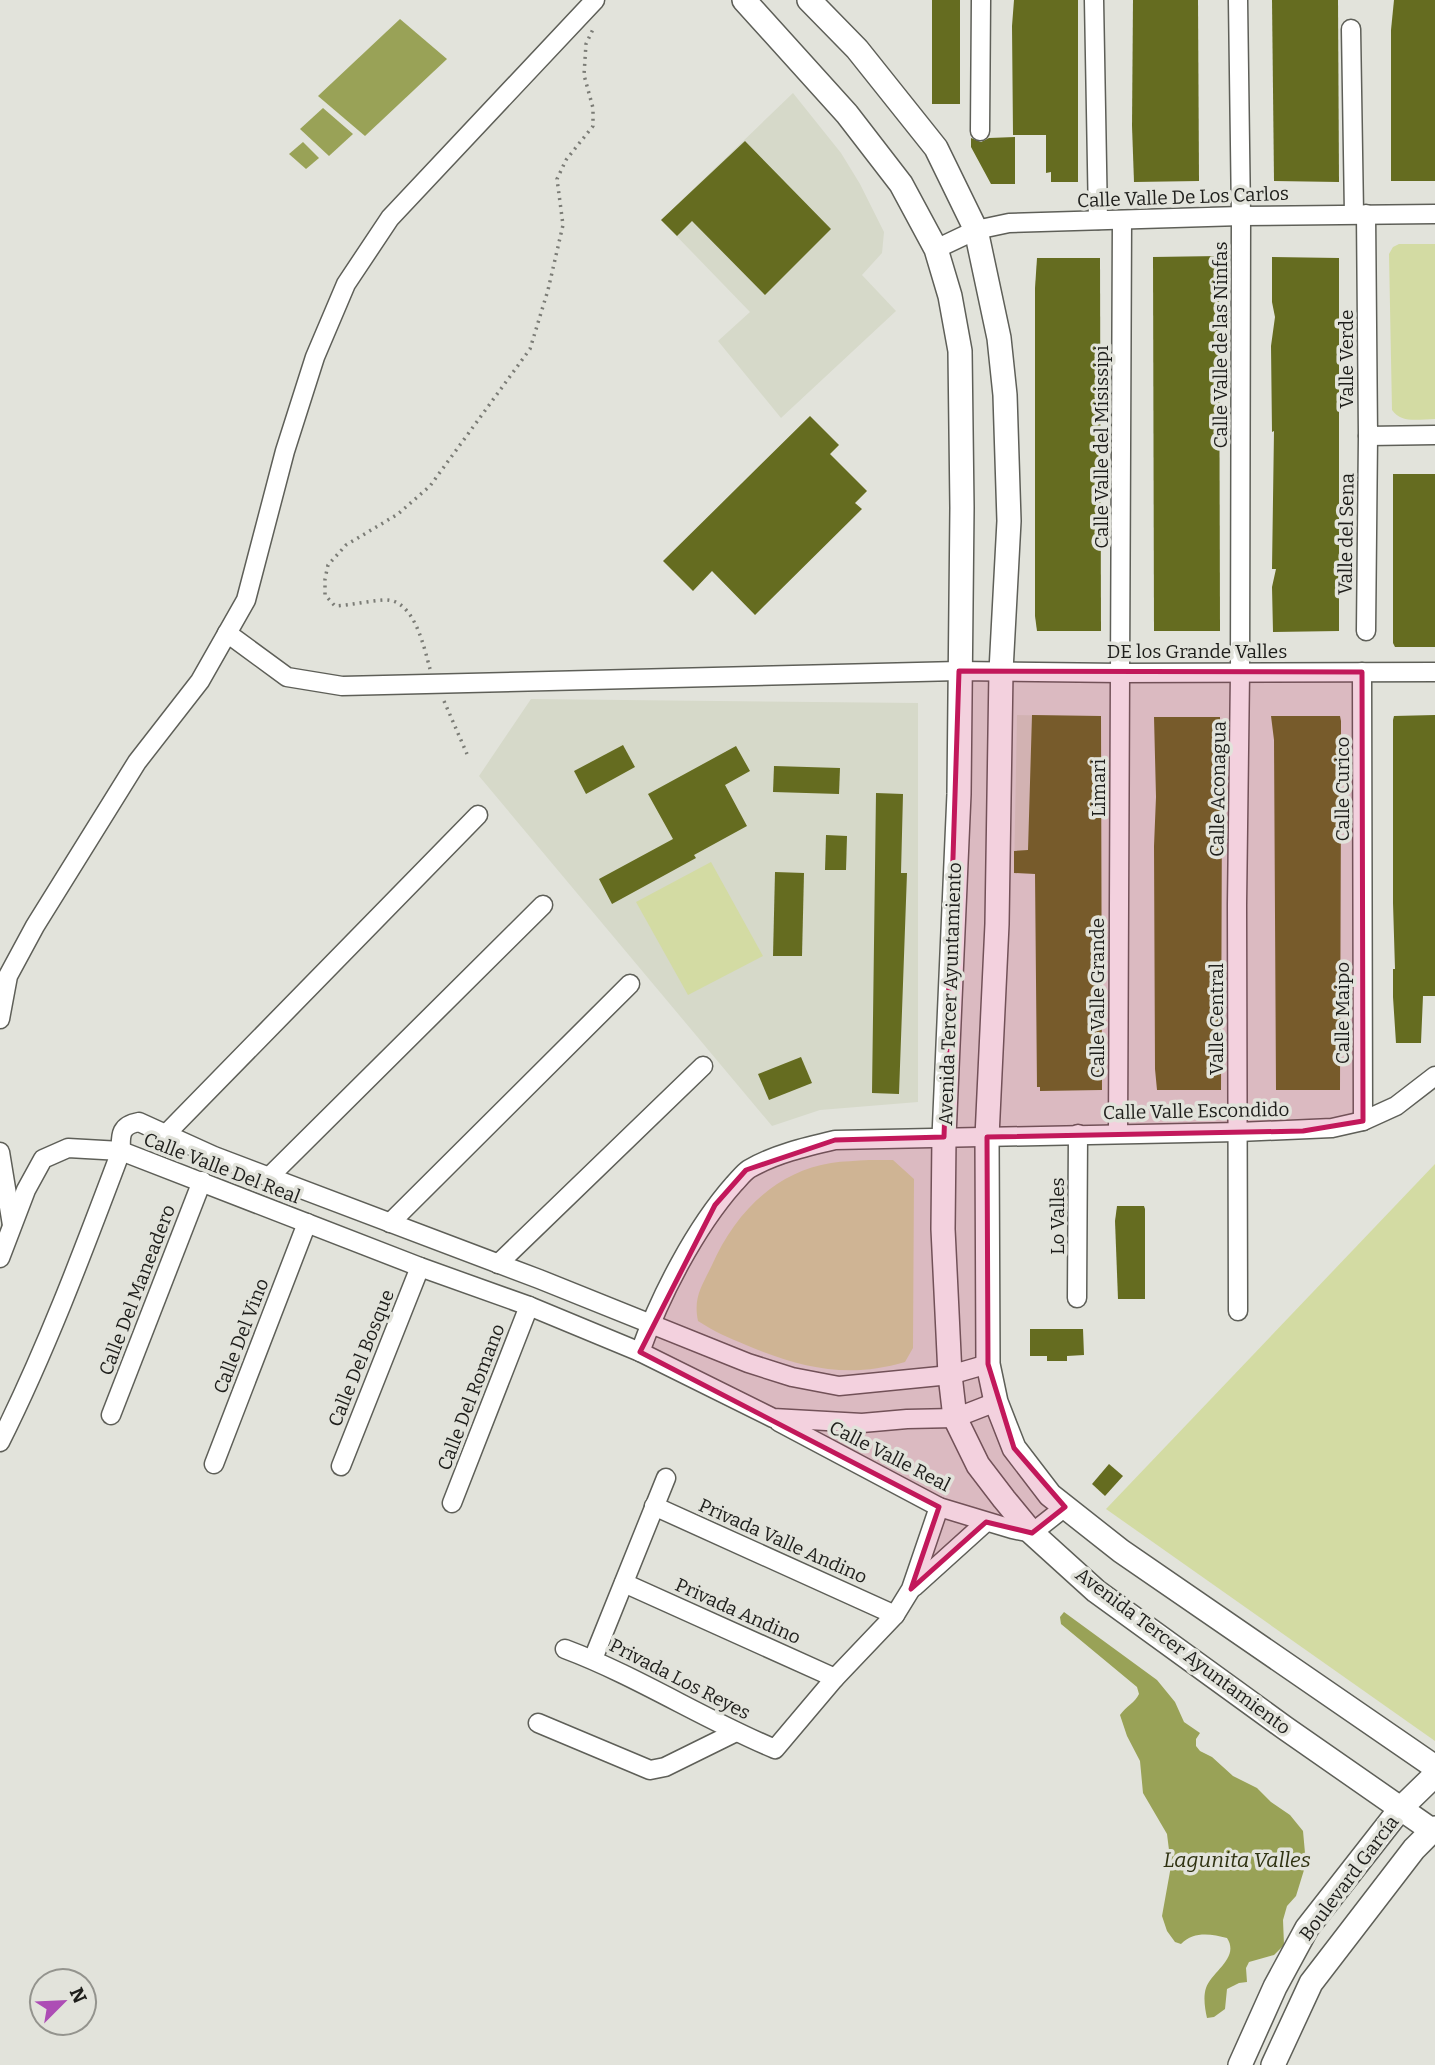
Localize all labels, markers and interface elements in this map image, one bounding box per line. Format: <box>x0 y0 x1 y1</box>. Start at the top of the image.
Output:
street label: Calle Valle De Los Carlos <box>1077 182 1289 212</box>
street label: Calle Valle de las Ninfas <box>1209 241 1232 449</box>
street label: Valle Verde <box>1335 310 1358 408</box>
street label: Calle Valle del Misissipi <box>1090 345 1113 549</box>
street label: Valle del Sena <box>1333 472 1359 595</box>
street label: DE los Grande Valles <box>1107 640 1287 663</box>
street label: Calle Aconagua <box>1205 720 1231 857</box>
street label: Calle Curico <box>1331 736 1354 842</box>
street label: Limari <box>1087 759 1110 817</box>
street label: Avenida Tercer Ayuntamiento <box>934 862 966 1126</box>
street label: Calle Valle Grande <box>1086 918 1109 1078</box>
street label: Calle Maipo <box>1331 962 1354 1064</box>
street label: Valle Central <box>1205 963 1228 1075</box>
street label: Calle Valle Escondido <box>1103 1098 1290 1124</box>
street label: Calle Valle Del Real <box>140 1128 304 1208</box>
street label: Lo Valles <box>1046 1177 1069 1255</box>
street label: Calle Del Maneadero <box>94 1201 180 1379</box>
street label: Calle Del Vino <box>208 1275 274 1397</box>
street label: Calle Del Bosque <box>323 1286 399 1430</box>
street label: Calle Del Romano <box>432 1320 510 1474</box>
street label: Calle Valle Real <box>826 1416 954 1496</box>
street label: Privada Valle Andino <box>695 1493 871 1589</box>
street label: Avenida Tercer Ayuntamiento <box>1071 1563 1295 1739</box>
street label: Privada Andino <box>672 1573 804 1649</box>
street label: Privada Los Reyes <box>606 1634 754 1724</box>
street label: Boulevard García <box>1294 1810 1404 1945</box>
water label: Lagunita Valles <box>1163 1847 1311 1873</box>
north arrow <box>28 1967 98 2037</box>
text: N <box>65 1984 92 2007</box>

